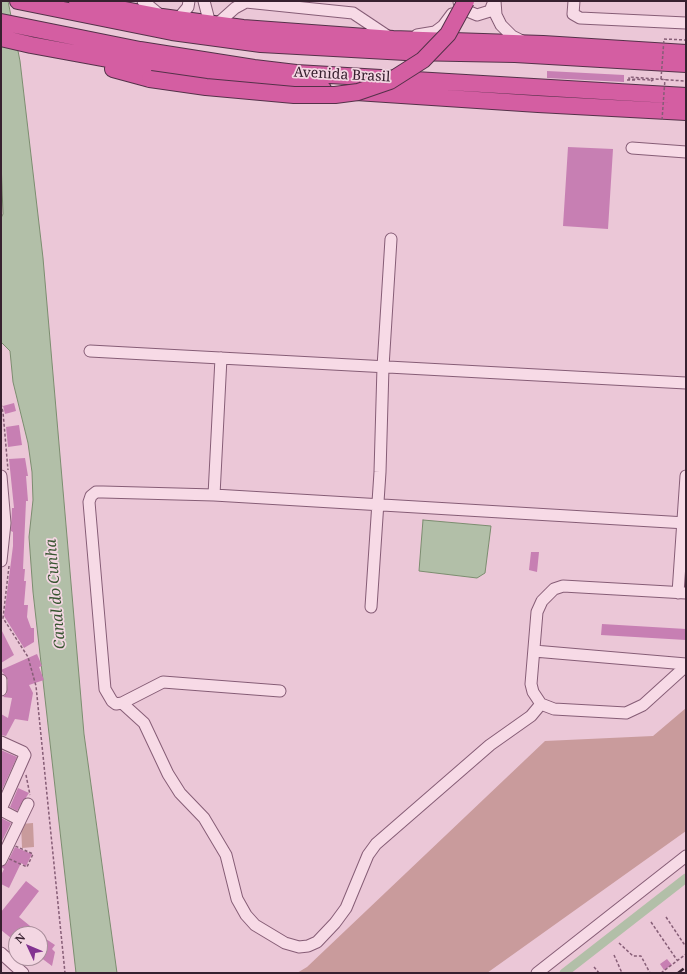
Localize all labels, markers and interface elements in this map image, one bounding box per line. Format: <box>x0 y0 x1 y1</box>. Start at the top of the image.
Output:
street label: Avenida Brasil <box>293 64 391 86</box>
water label: Canal do Cunha <box>42 538 70 650</box>
north arrow <box>8 926 48 966</box>
text: N <box>11 930 28 946</box>

